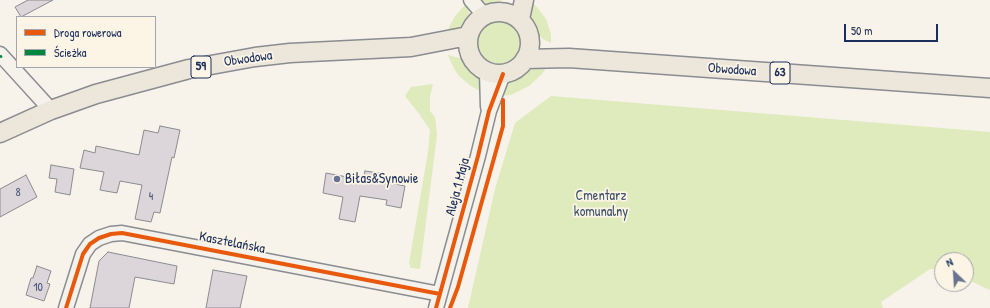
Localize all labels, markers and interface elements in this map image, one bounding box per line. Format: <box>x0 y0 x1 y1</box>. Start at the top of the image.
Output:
legend <box>16 16 156 68</box>
scale bar <box>846 16 940 42</box>
text: 50 m <box>851 22 872 39</box>
text: Droga rowerowa <box>54 24 121 41</box>
text: Ścieżka <box>54 44 86 61</box>
street label: Obwodowa <box>223 47 273 71</box>
road number: 59 <box>191 56 211 78</box>
street label: Obwodowa <box>707 60 757 80</box>
road number: 63 <box>770 62 790 84</box>
street label: Aleja 1 Maja <box>442 156 474 218</box>
place label: Biłas&Synowie <box>345 171 418 187</box>
marker: Biłas&Synowie <box>332 174 342 184</box>
house number: 8 <box>15 186 21 200</box>
park label: Cmentarz komunalny <box>574 188 628 220</box>
house number: 4 <box>149 190 153 204</box>
street label: Kasztelańska <box>198 228 266 258</box>
north arrow <box>934 252 974 292</box>
text: N <box>944 254 955 270</box>
house number: 10 <box>33 281 43 295</box>

